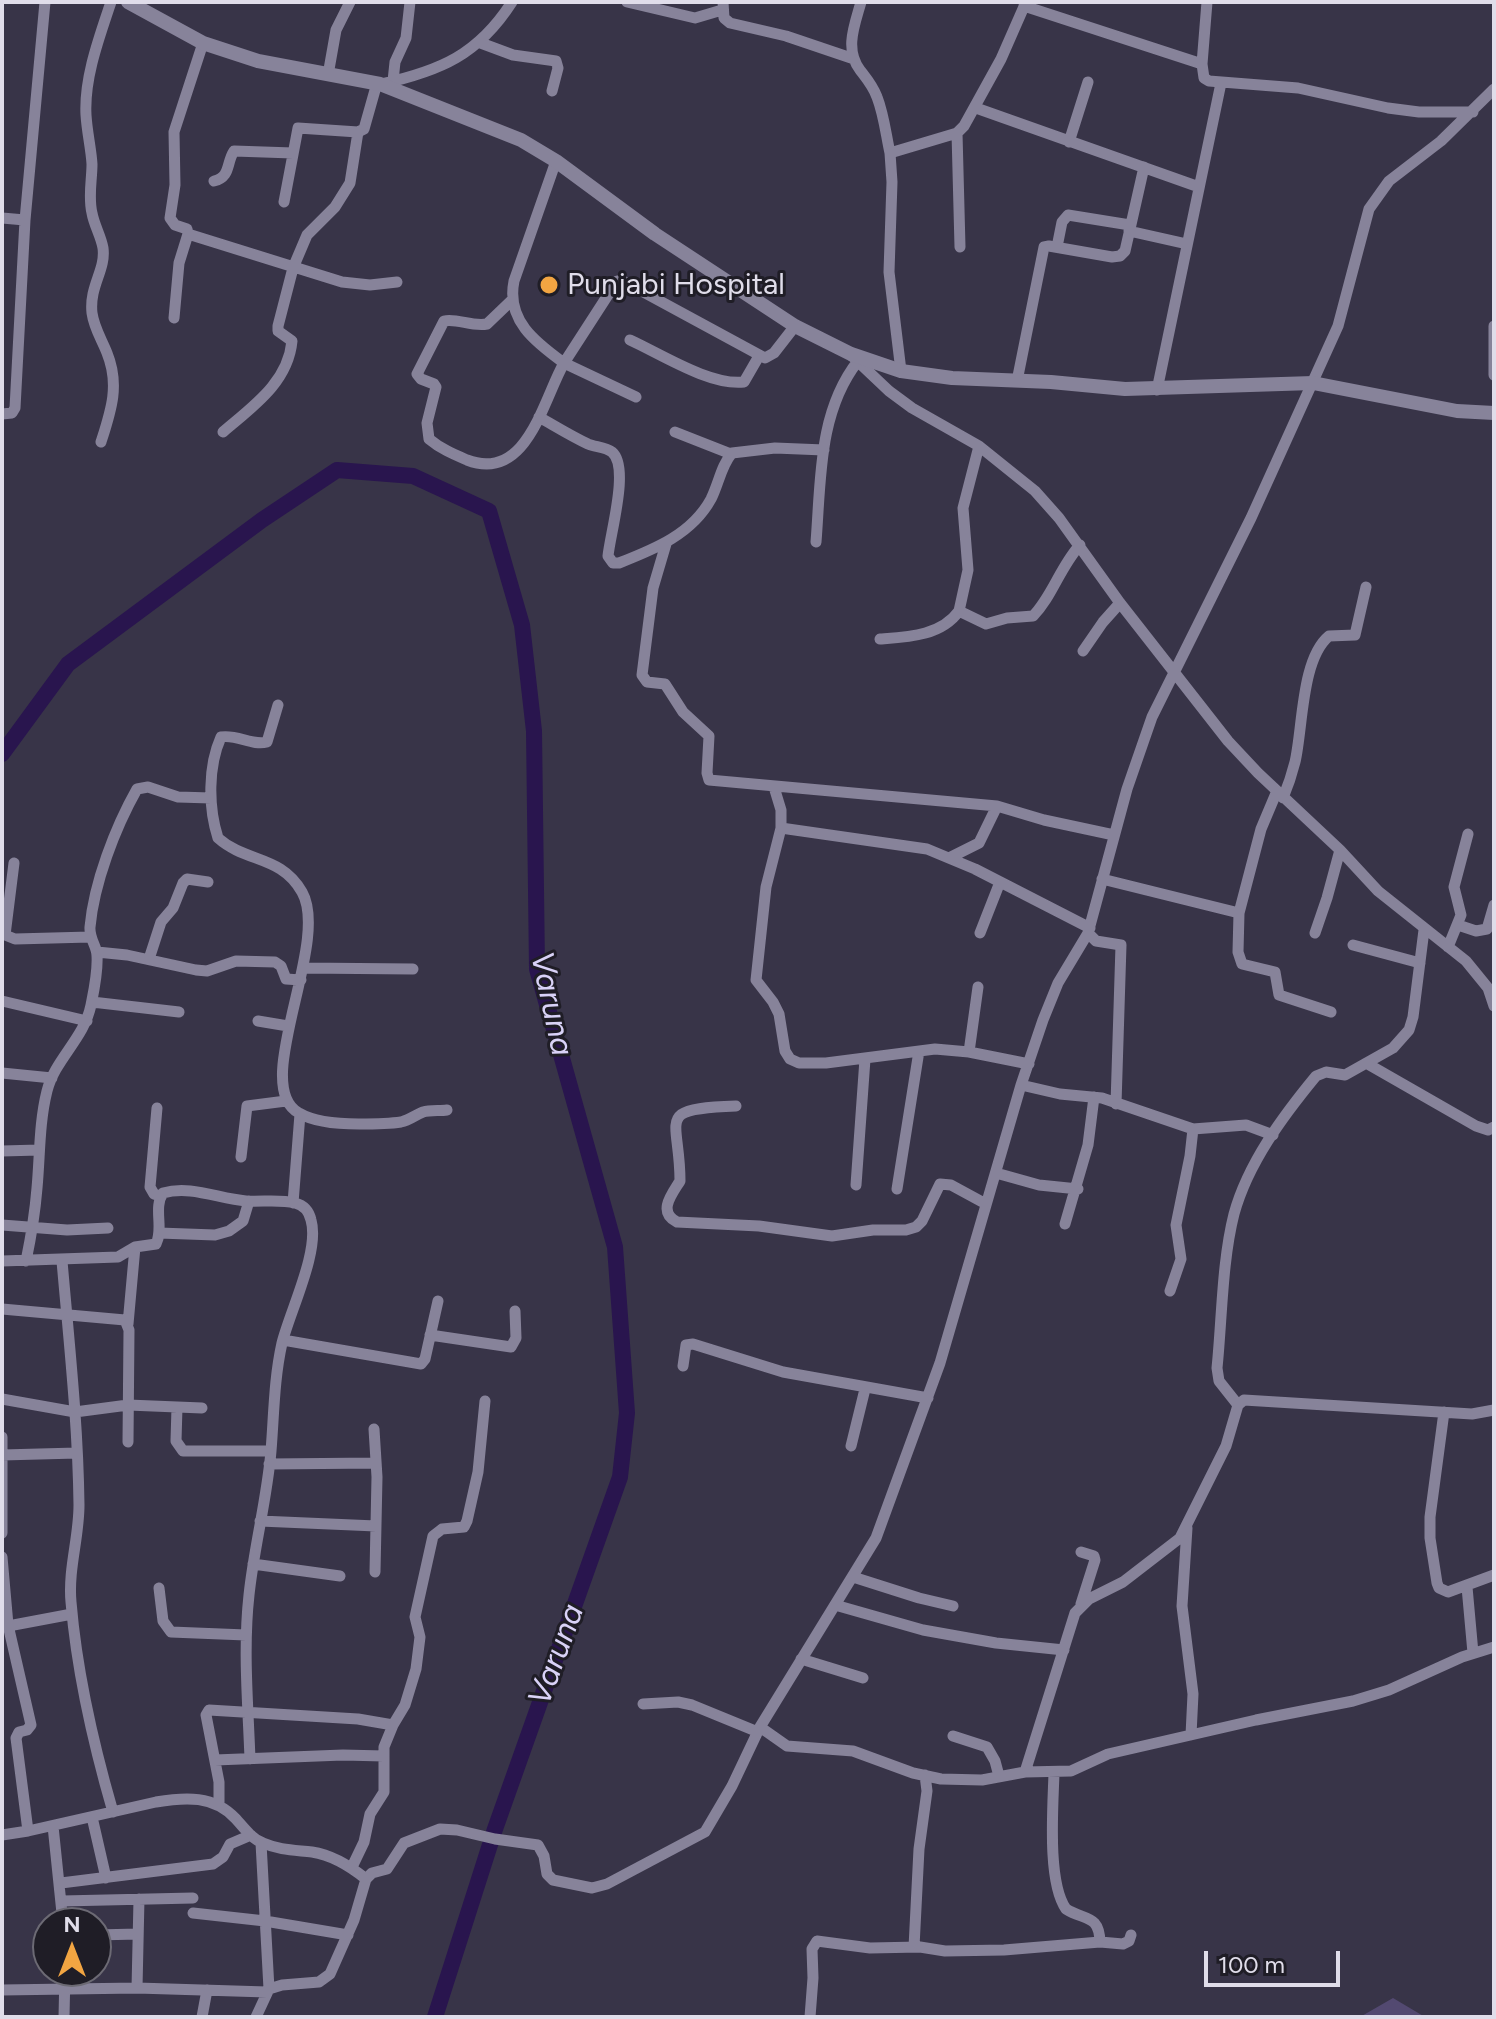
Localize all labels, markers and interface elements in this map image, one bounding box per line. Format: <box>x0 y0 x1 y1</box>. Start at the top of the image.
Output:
place label: Punjabi Hospital <box>567 267 785 303</box>
marker: Punjabi Hospital <box>538 274 560 296</box>
water label: Varuna <box>521 949 581 1059</box>
water label: Varuna <box>521 1599 593 1711</box>
north arrow <box>32 1907 112 1987</box>
text: N <box>63 1911 81 1938</box>
scale bar <box>1208 1935 1344 1985</box>
text: 100 m <box>1218 1950 1285 1979</box>

